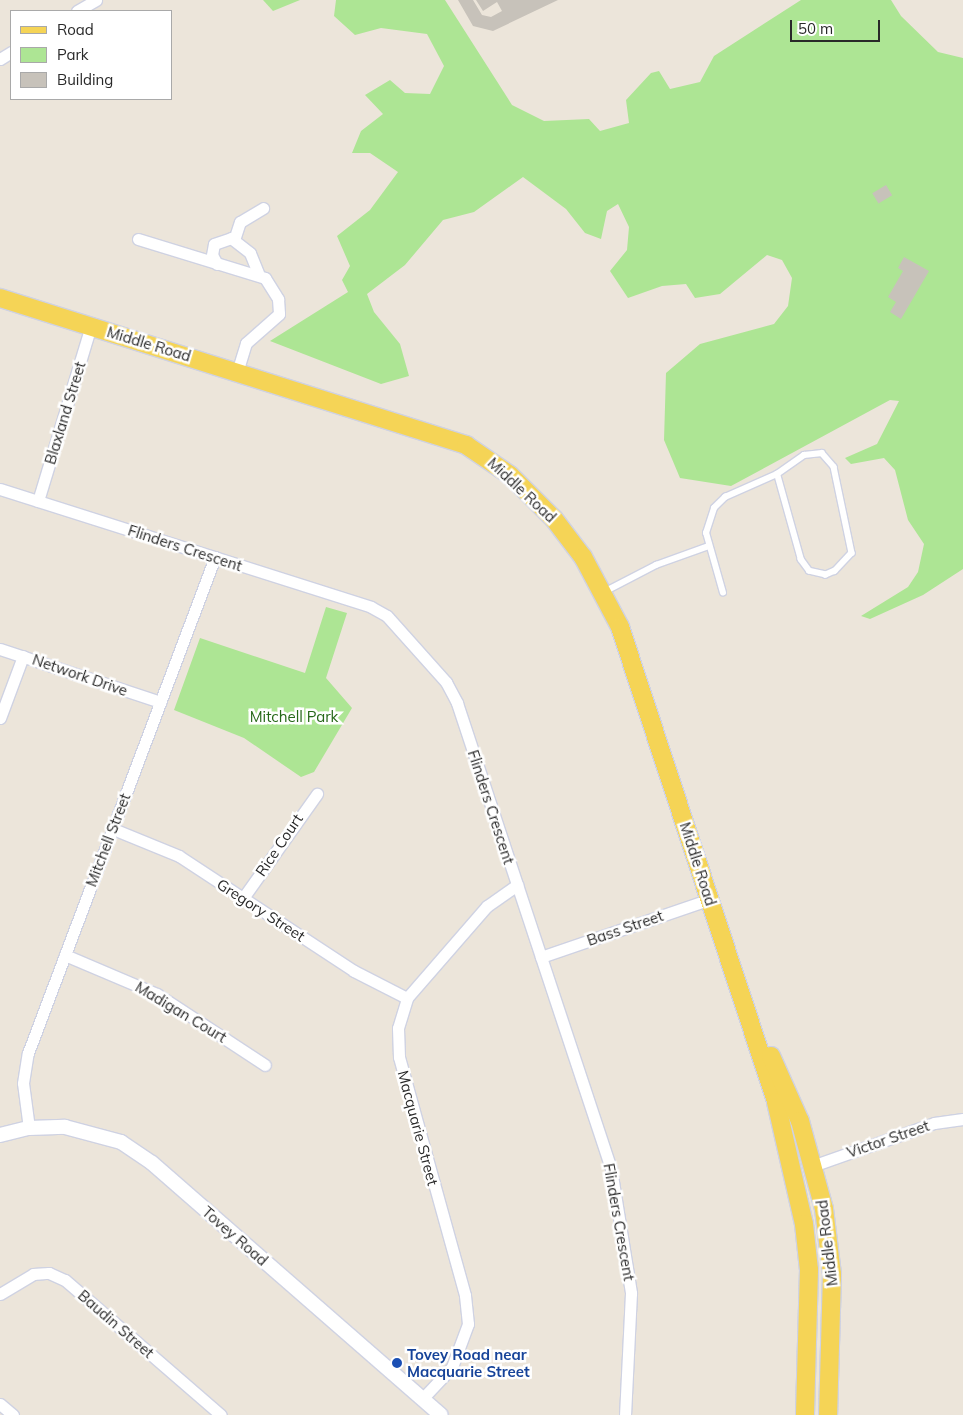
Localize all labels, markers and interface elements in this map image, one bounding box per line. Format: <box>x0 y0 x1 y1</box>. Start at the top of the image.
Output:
legend <box>10 10 172 100</box>
scale bar <box>793 10 883 42</box>
text: 50 m <box>798 19 833 38</box>
text: Road <box>57 20 94 39</box>
text: Park <box>57 45 89 64</box>
text: Building <box>57 70 113 89</box>
street label: Middle Road <box>105 323 193 365</box>
street label: Blaxland Street <box>41 359 89 467</box>
street label: Middle Road <box>484 454 560 526</box>
street label: Flinders Crescent <box>126 521 244 575</box>
street label: Network Drive <box>30 650 130 700</box>
park label: Mitchell Park <box>250 708 338 726</box>
street label: Flinders Crescent <box>464 748 518 866</box>
street label: Mitchell Street <box>82 791 134 889</box>
street label: Rice Court <box>252 810 306 880</box>
street label: Middle Road <box>676 820 720 908</box>
street label: Gregory Street <box>214 875 308 945</box>
street label: Bass Street <box>584 907 666 949</box>
street label: Madigan Court <box>132 978 230 1046</box>
street label: Macquarie Street <box>394 1069 442 1187</box>
street label: Victor Street <box>844 1116 932 1162</box>
street label: Flinders Crescent <box>600 1162 638 1282</box>
street label: Middle Road <box>813 1199 841 1287</box>
street label: Tovey Road <box>199 1203 271 1269</box>
street label: Baudin Street <box>74 1286 158 1362</box>
place label: Tovey Road near Macquarie Street <box>407 1345 530 1380</box>
marker: Tovey Road near Macquarie Street <box>391 1357 403 1369</box>

